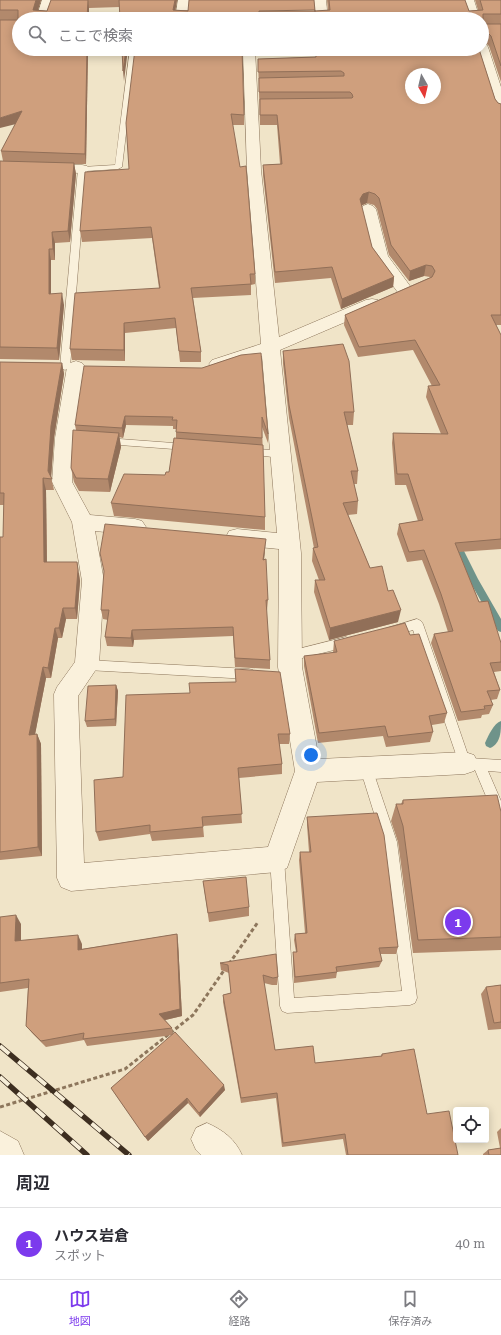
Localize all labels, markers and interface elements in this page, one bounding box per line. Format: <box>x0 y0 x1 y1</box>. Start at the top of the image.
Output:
search box <box>12 12 489 56</box>
icon: search <box>26 23 48 45</box>
text: ここで検索 <box>58 27 133 45</box>
north arrow <box>405 68 441 104</box>
your location <box>301 745 321 765</box>
pin: 1 <box>445 907 471 937</box>
map controls <box>453 1107 489 1143</box>
button: locate <box>453 1107 489 1143</box>
text: 周辺 <box>16 1173 50 1193</box>
text: ハウス岩倉 <box>54 1227 129 1245</box>
text: 1 <box>25 1236 33 1251</box>
text: 40 m <box>455 1236 485 1251</box>
text: スポット <box>54 1248 106 1263</box>
tab: 地図 <box>69 1288 91 1328</box>
tab: 経路 <box>228 1288 250 1328</box>
tab: 保存済み <box>388 1288 432 1328</box>

